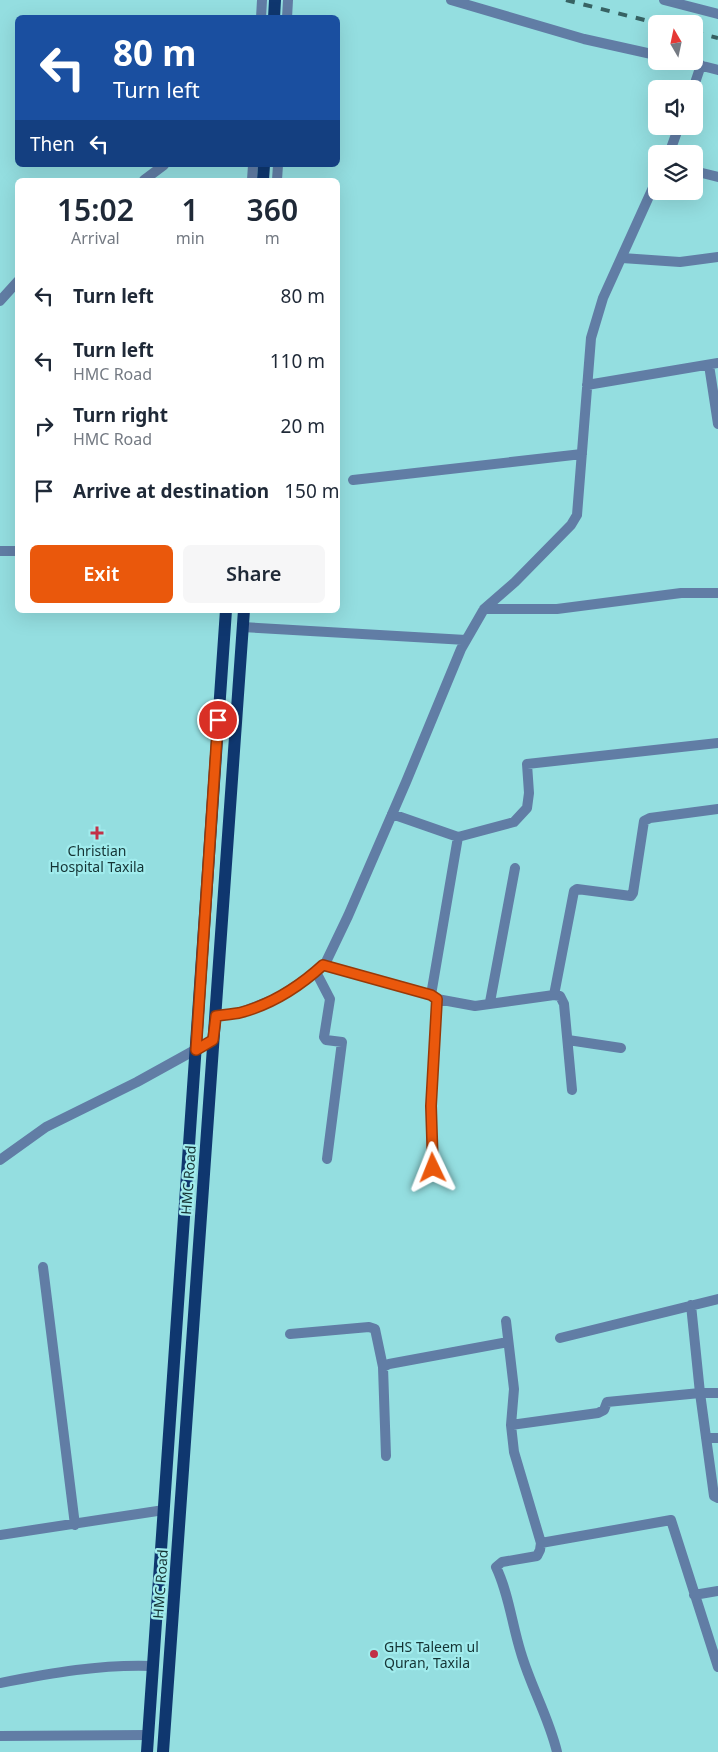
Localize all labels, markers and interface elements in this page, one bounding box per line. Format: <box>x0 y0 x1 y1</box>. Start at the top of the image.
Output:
north arrow <box>648 15 702 70</box>
map controls <box>648 15 703 200</box>
text: 80 m <box>113 29 196 76</box>
icon: left <box>30 35 95 100</box>
text: Turn left <box>113 74 200 104</box>
button: sound <box>648 80 703 135</box>
icon: left <box>85 130 113 158</box>
text: Then <box>30 131 75 157</box>
button: layers <box>648 145 703 200</box>
text: 15:02 <box>57 189 134 230</box>
text: 1 <box>182 189 199 230</box>
text: 360 <box>247 189 298 230</box>
text: Arrival <box>71 227 120 249</box>
text: min <box>176 227 205 249</box>
text: m <box>265 227 280 249</box>
icon: left <box>30 282 58 310</box>
text: Turn left <box>73 283 154 309</box>
text: 80 m <box>281 283 325 309</box>
text: Turn left <box>73 337 154 363</box>
icon: left <box>30 347 58 375</box>
text: 110 m <box>270 348 325 374</box>
text: HMC Road <box>73 363 152 385</box>
text: Turn right <box>73 402 168 428</box>
icon: right <box>30 412 58 440</box>
text: 20 m <box>281 413 325 439</box>
text: HMC Road <box>73 428 152 450</box>
icon: arrive <box>30 477 58 505</box>
text: Arrive at destination <box>73 478 269 504</box>
text: 150 m <box>284 478 340 504</box>
button: Exit <box>30 545 173 603</box>
button: Share <box>183 545 325 603</box>
pin <box>197 699 239 741</box>
icon: arrive <box>204 706 232 734</box>
marker: Christian Hospital Taxila <box>90 826 104 840</box>
place label: Christian Hospital Taxila <box>50 841 144 876</box>
position arrow <box>406 1141 458 1193</box>
street label: HMC Road <box>176 1145 200 1215</box>
street label: HMC Road <box>148 1549 172 1619</box>
place label: GHS Taleem ul Quran, Taxila <box>384 1637 479 1672</box>
marker: GHS Taleem ul Quran, Taxila <box>368 1648 380 1660</box>

